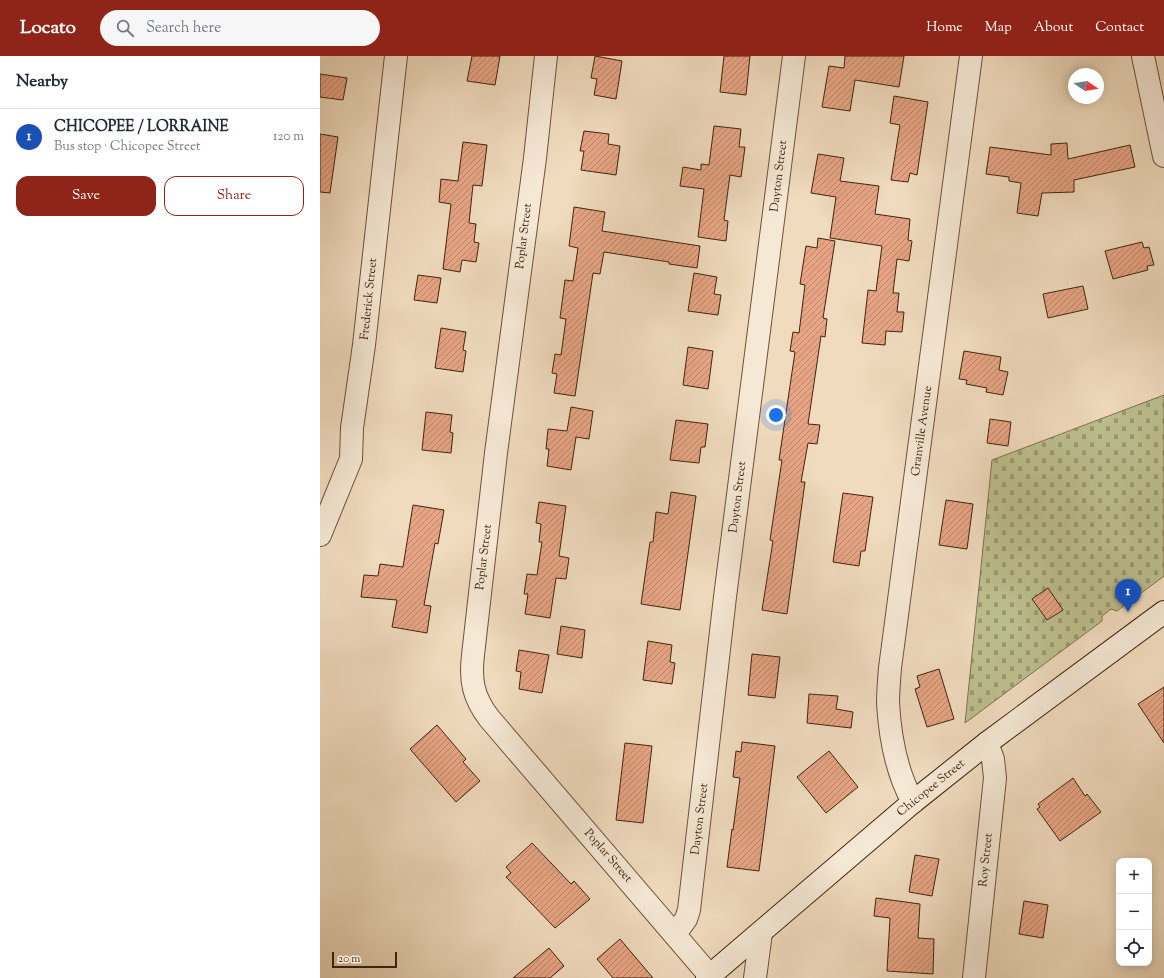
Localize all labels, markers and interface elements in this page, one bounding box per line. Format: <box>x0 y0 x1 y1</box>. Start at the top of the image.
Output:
search box <box>100 10 380 46</box>
text: Locato <box>20 15 76 42</box>
icon: search <box>114 17 136 39</box>
text: Search here <box>146 18 221 39</box>
text: Home <box>926 18 963 38</box>
text: Map <box>985 18 1012 38</box>
text: About <box>1034 18 1073 38</box>
text: Contact <box>1095 18 1144 38</box>
north arrow <box>1068 68 1104 104</box>
text: Nearby <box>16 70 68 94</box>
text: CHICOPEE / LORRAINE <box>54 117 229 138</box>
text: 1 <box>27 128 31 146</box>
text: 120 m <box>273 128 304 146</box>
text: Bus stop · Chicopee Street <box>54 138 200 156</box>
street label: Dayton Street <box>766 139 792 213</box>
button: Save <box>16 176 156 216</box>
button: Share <box>164 176 304 216</box>
street label: Poplar Street <box>511 202 537 270</box>
street label: Frederick Street <box>356 257 382 341</box>
street label: Granville Avenue <box>907 384 937 477</box>
your location <box>766 405 786 425</box>
street label: Dayton Street <box>725 460 751 534</box>
street label: Poplar Street <box>471 523 497 591</box>
pin: 1 <box>1115 579 1141 612</box>
street label: Chicopee Street <box>893 755 969 821</box>
street label: Dayton Street <box>687 782 713 856</box>
street label: Poplar Street <box>580 825 636 887</box>
street label: Roy Street <box>974 832 998 888</box>
map controls <box>1116 858 1152 966</box>
button: + <box>1116 858 1152 894</box>
button: − <box>1116 894 1152 930</box>
button: locate <box>1116 930 1152 966</box>
scale bar <box>332 950 397 969</box>
text: 20 m <box>338 951 360 967</box>

